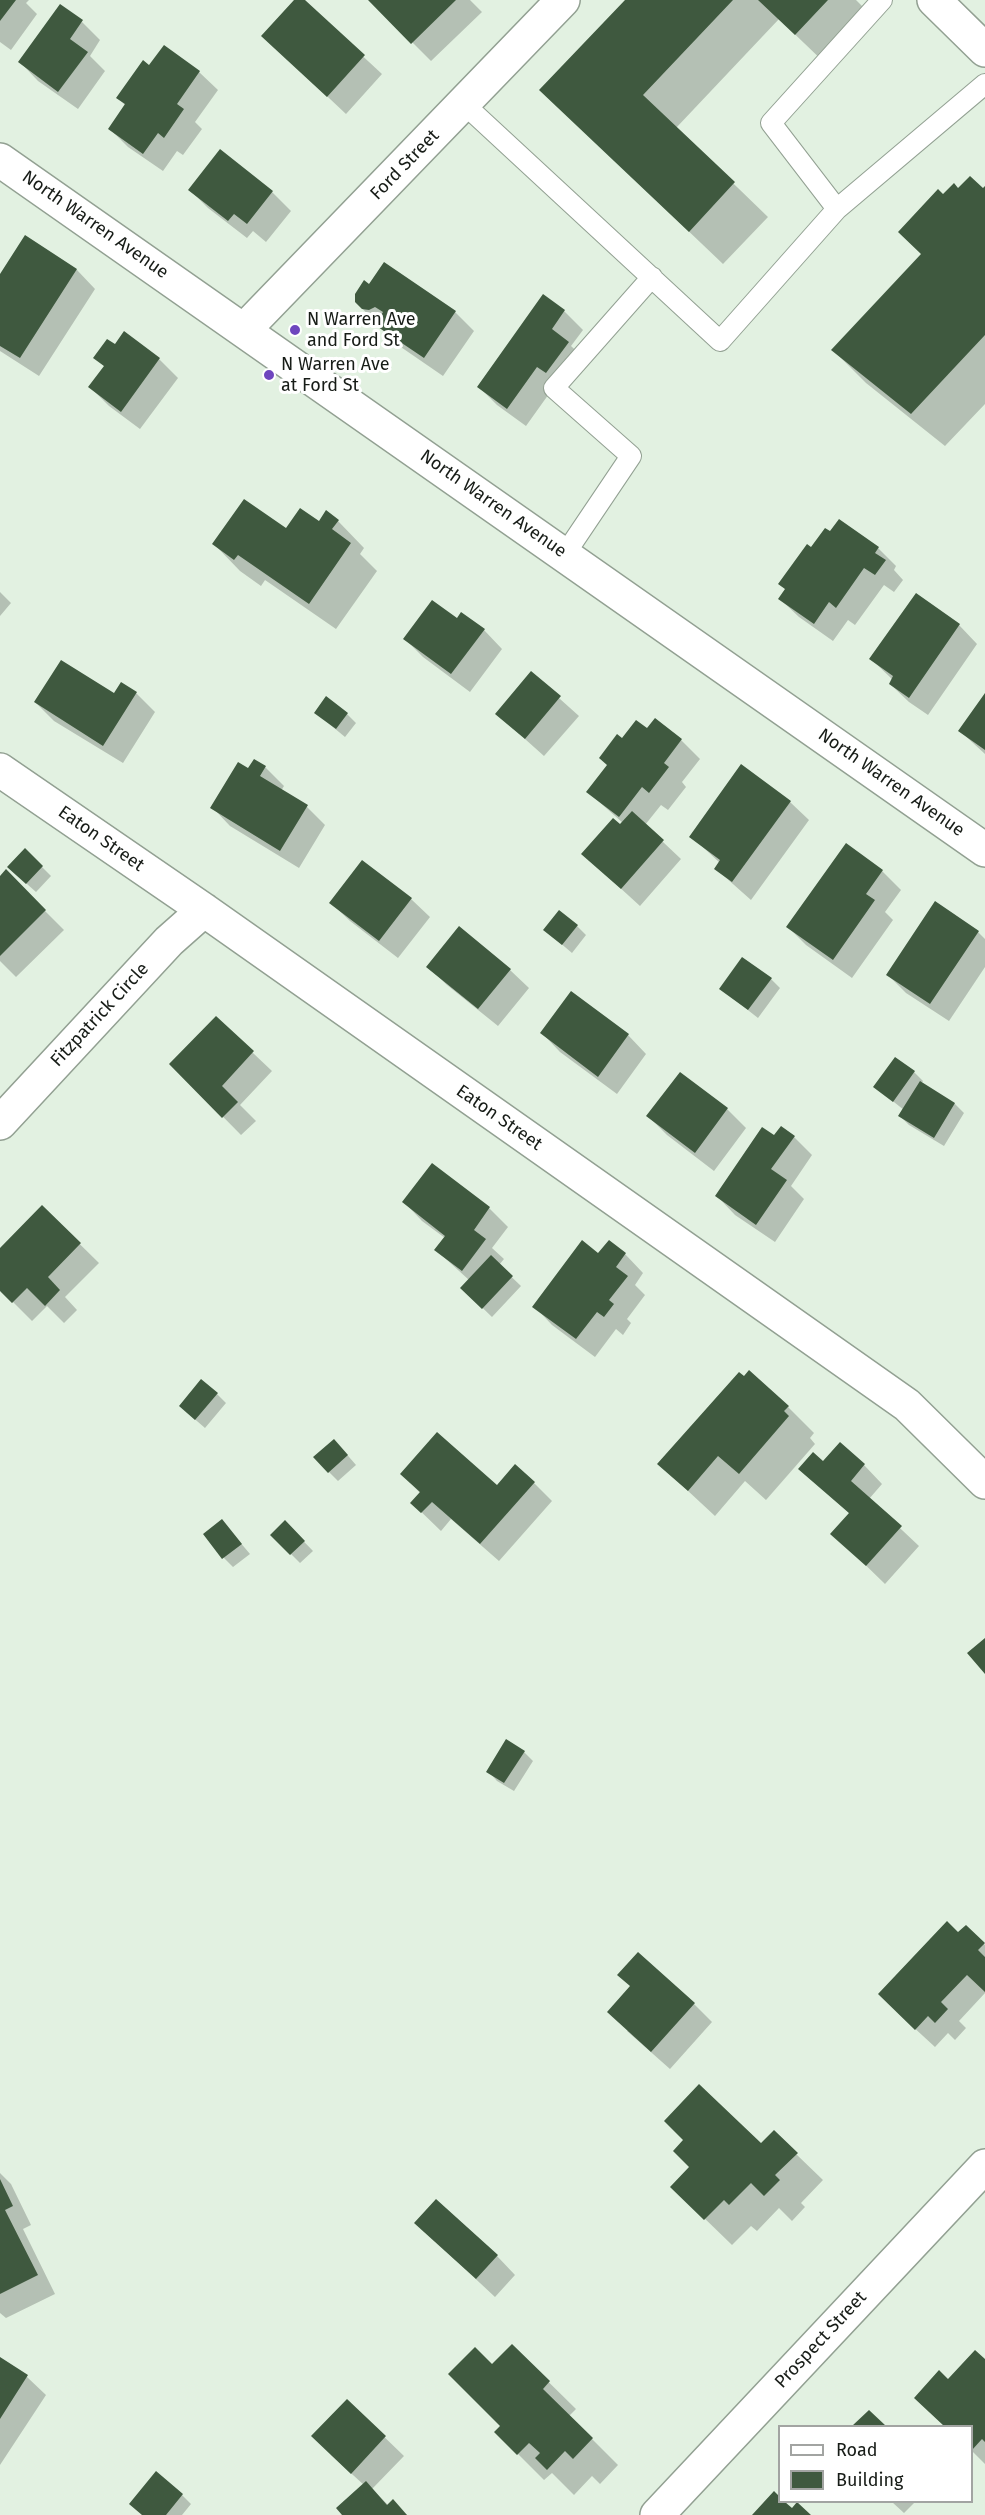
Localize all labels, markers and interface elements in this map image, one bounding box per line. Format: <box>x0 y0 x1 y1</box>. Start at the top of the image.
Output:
street label: Ford Street <box>366 125 444 205</box>
street label: North Warren Avenue <box>18 166 172 284</box>
place label: N Warren Ave and Ford St <box>307 309 416 352</box>
marker: N Warren Ave and Ford St <box>288 323 302 337</box>
place label: N Warren Ave at Ford St <box>281 354 390 397</box>
marker: N Warren Ave at Ford St <box>262 368 276 382</box>
street label: North Warren Avenue <box>416 445 570 563</box>
street label: North Warren Avenue <box>814 724 968 842</box>
street label: Eaton Street <box>54 801 148 877</box>
street label: Fitzpatrick Circle <box>46 959 154 1071</box>
street label: Eaton Street <box>452 1080 546 1156</box>
street label: Prospect Street <box>771 2287 871 2393</box>
legend <box>778 2425 973 2503</box>
text: Road <box>836 2439 878 2461</box>
text: Building <box>836 2469 903 2491</box>

